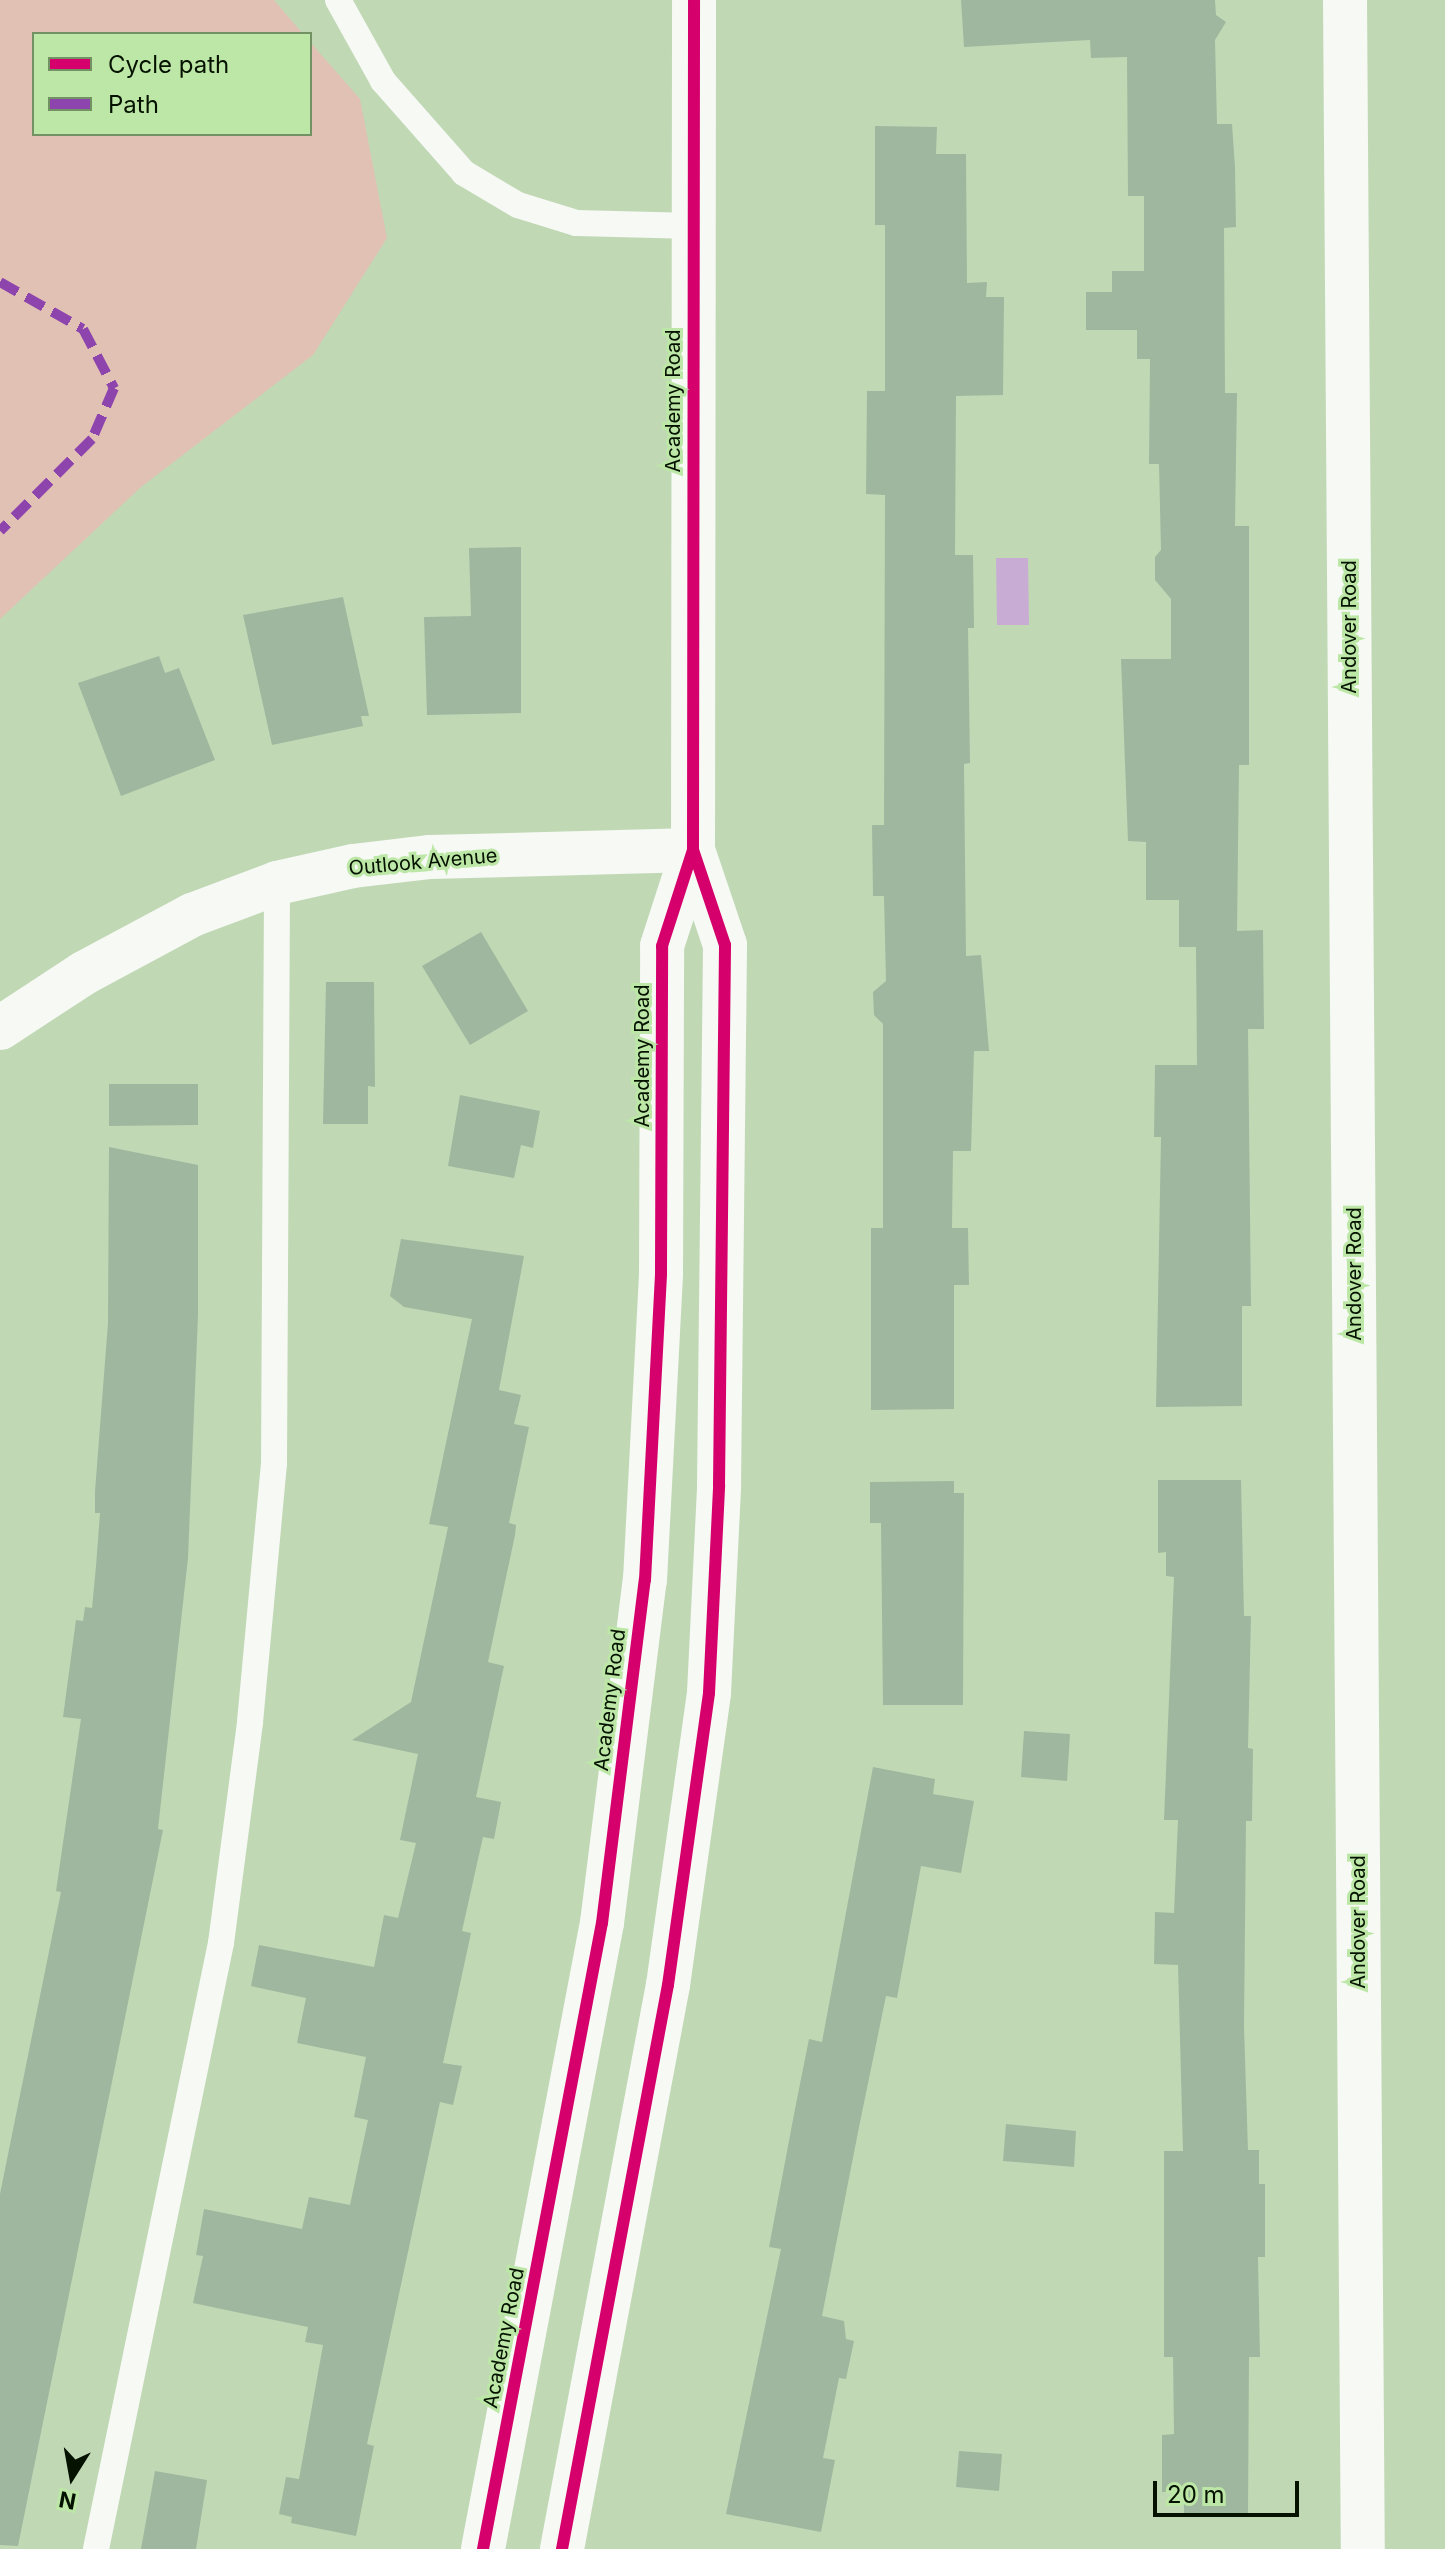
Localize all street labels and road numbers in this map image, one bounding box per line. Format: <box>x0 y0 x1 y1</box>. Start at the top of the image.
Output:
street label: Academy Road <box>661 330 685 472</box>
street label: Andover Road <box>1337 560 1361 694</box>
street label: Outlook Avenue <box>348 844 498 880</box>
street label: Academy Road <box>630 985 654 1127</box>
street label: Andover Road <box>1342 1207 1366 1341</box>
street label: Academy Road <box>589 1628 631 1772</box>
street label: Andover Road <box>1346 1855 1370 1989</box>
street label: Academy Road <box>479 2266 529 2410</box>

